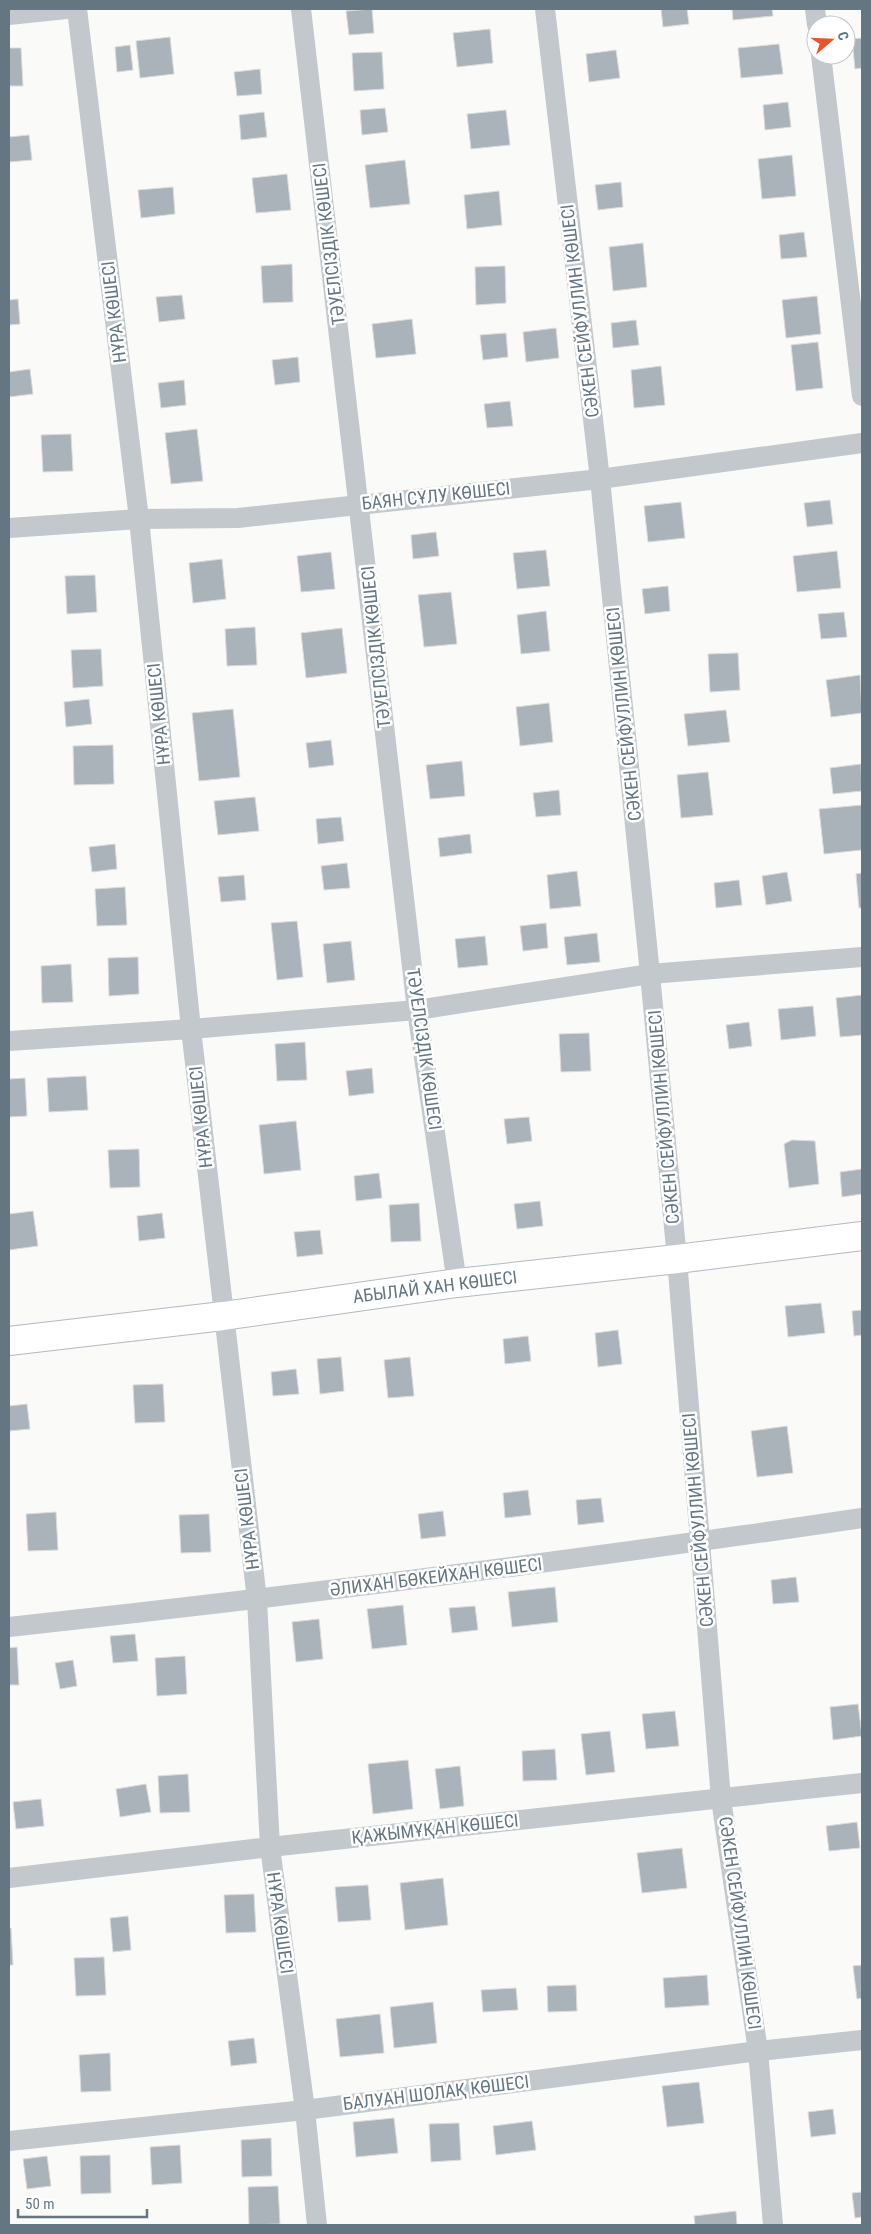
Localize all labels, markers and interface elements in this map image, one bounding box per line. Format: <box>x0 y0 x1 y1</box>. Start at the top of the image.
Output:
north arrow <box>806 15 856 65</box>
text: С <box>834 29 852 42</box>
street label: ТӘУЕЛСІЗДІК КӨШЕСІ <box>308 162 349 326</box>
street label: СӘКЕН СЕЙФУЛЛИН КӨШЕСІ <box>556 203 603 419</box>
street label: НҰРА КӨШЕСІ <box>97 260 130 364</box>
street label: БАЯН СҰЛУ КӨШЕСІ <box>361 477 511 514</box>
street label: ТӘУЕЛСІЗДІК КӨШЕСІ <box>357 565 394 729</box>
street label: СӘКЕН СЕЙФУЛЛИН КӨШЕСІ <box>602 606 645 822</box>
street label: НҰРА КӨШЕСІ <box>143 662 174 766</box>
street label: ТӘУЕЛСІЗДІК КӨШЕСІ <box>403 967 446 1131</box>
street label: СӘКЕН СЕЙФУЛЛИН КӨШЕСІ <box>644 1009 683 1225</box>
street label: НҰРА КӨШЕСІ <box>185 1065 216 1169</box>
street label: АБЫЛАЙ ХАН КӨШЕСІ <box>352 1266 518 1307</box>
street label: СӘКЕН СЕЙФУЛЛИН КӨШЕСІ <box>678 1412 717 1628</box>
street label: НҰРА КӨШЕСІ <box>230 1467 263 1571</box>
street label: ӘЛИХАН БӨКЕЙХАН КӨШЕСІ <box>329 1553 543 1600</box>
street label: ҚАЖЫМҰҚАН КӨШЕСІ <box>350 1809 519 1848</box>
street label: СӘКЕН СЕЙФУЛЛИН КӨШЕСІ <box>715 1815 766 2031</box>
street label: НҰРА КӨШЕСІ <box>263 1871 298 1975</box>
street label: БАЛУАН ШОЛАҚ КӨШЕСІ <box>342 2071 530 2114</box>
scale bar <box>18 2186 146 2218</box>
text: 50 m <box>25 2195 55 2213</box>

